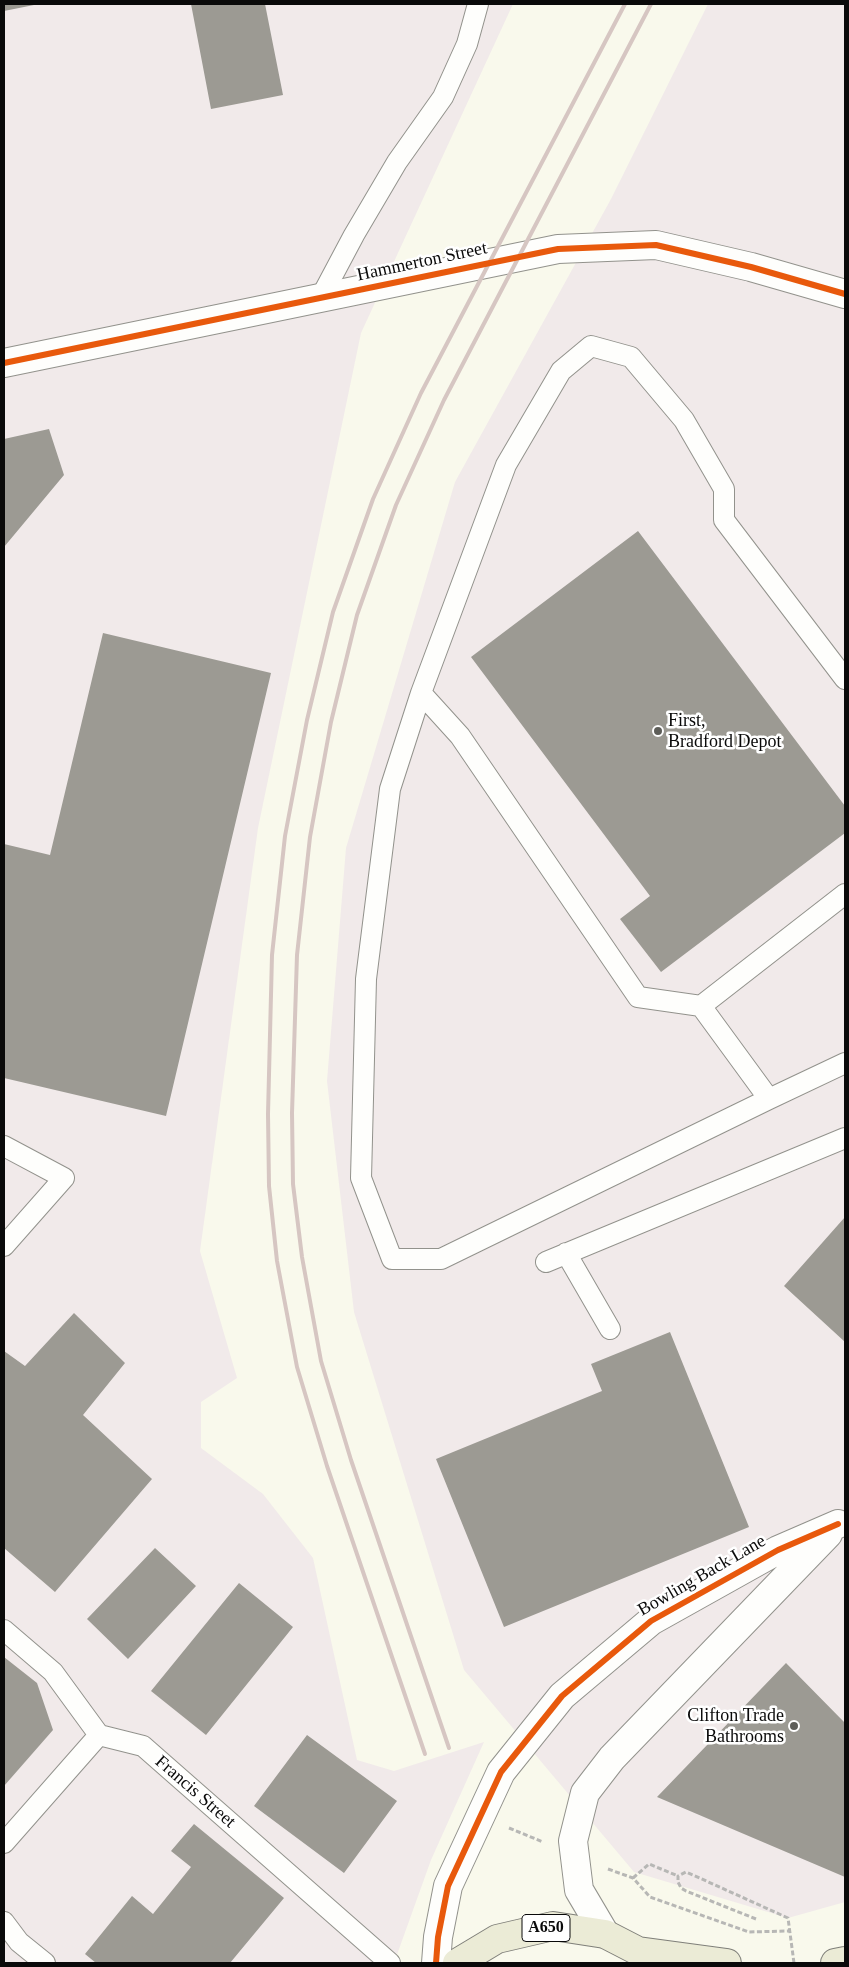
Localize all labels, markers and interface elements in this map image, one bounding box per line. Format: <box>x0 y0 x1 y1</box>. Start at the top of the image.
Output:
street label: Hammerton Street <box>355 238 489 286</box>
place label: First, Bradford Depot <box>668 710 781 752</box>
marker: First, Bradford Depot <box>652 725 664 737</box>
street label: Bowling Back Lane <box>634 1531 770 1621</box>
place label: Clifton Trade Bathrooms <box>687 1705 784 1748</box>
marker: Clifton Trade Bathrooms <box>788 1720 800 1732</box>
street label: Francis Street <box>150 1751 240 1833</box>
road number: A650 <box>522 1915 570 1942</box>

